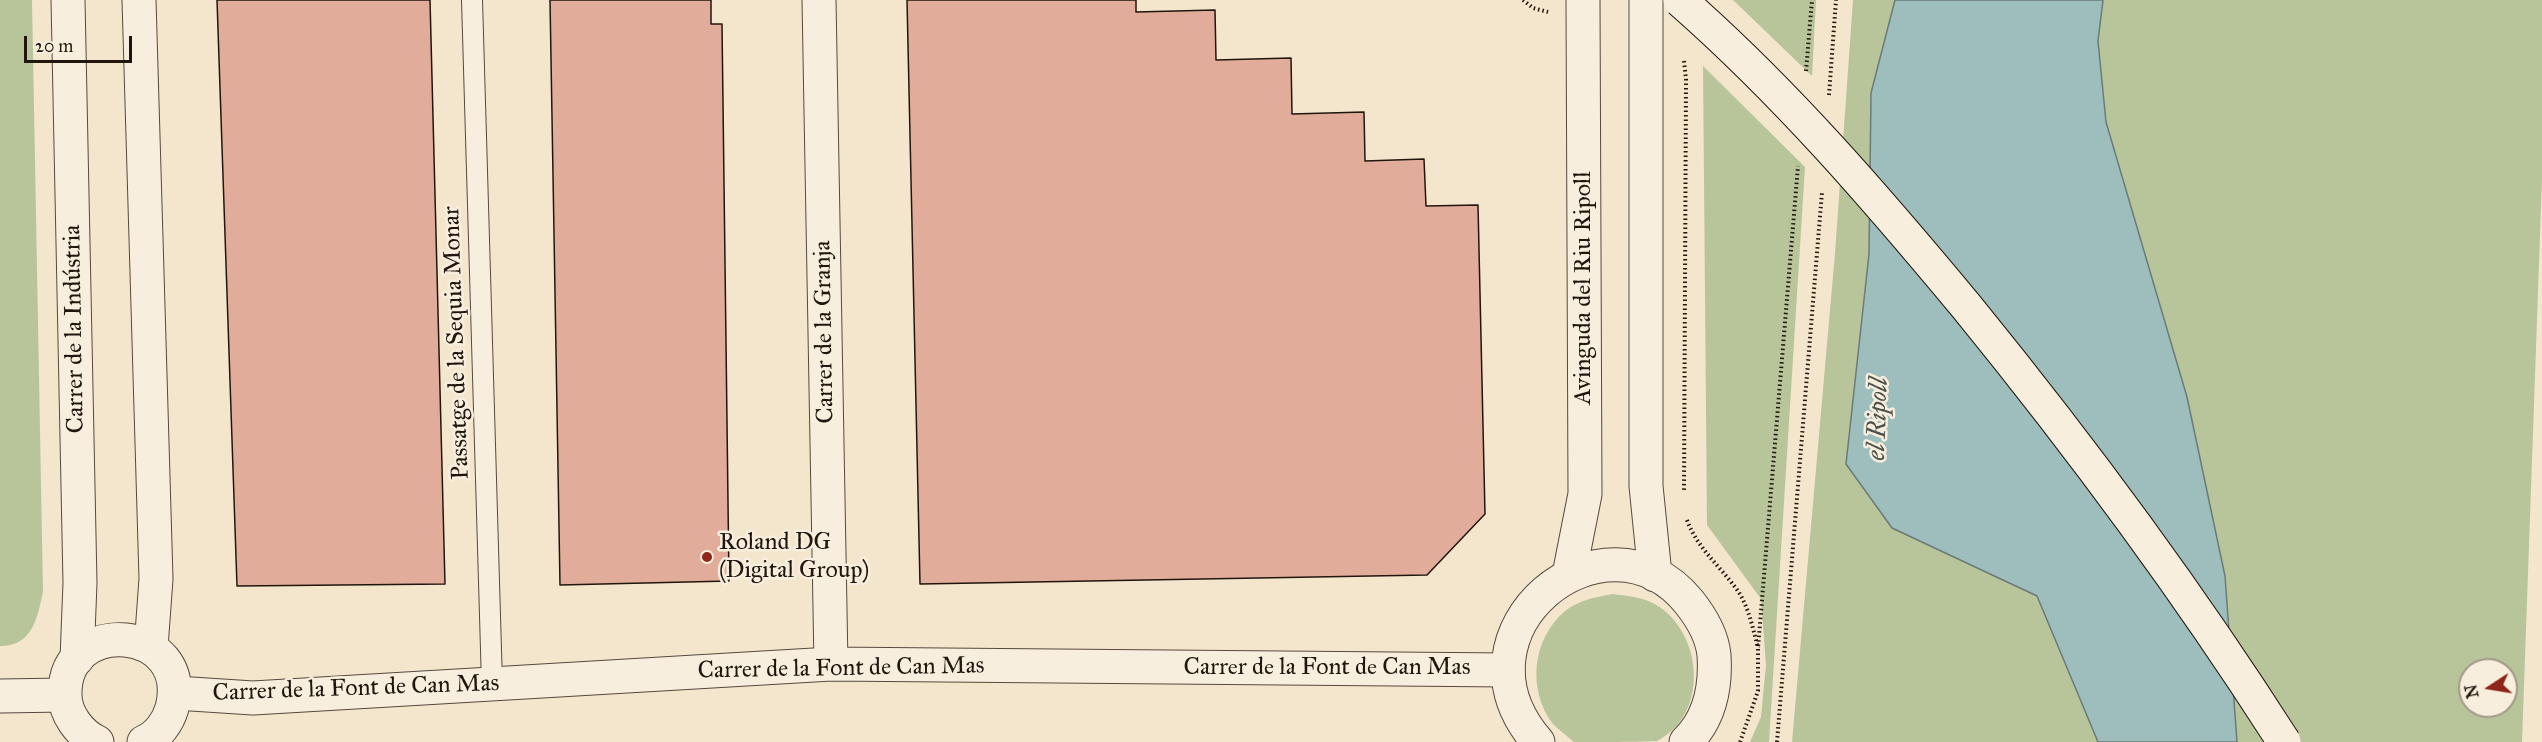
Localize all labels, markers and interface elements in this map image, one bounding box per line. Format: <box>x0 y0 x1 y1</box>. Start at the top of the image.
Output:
scale bar <box>27 24 135 62</box>
text: 20 m <box>35 35 73 57</box>
street label: Avinguda del Riu Ripoll <box>1570 171 1598 405</box>
street label: Passatge de la Sequia Monar <box>438 206 476 480</box>
street label: Carrer de la Indústria <box>59 224 91 434</box>
street label: Carrer de la Granja <box>809 240 841 424</box>
water label: el Ripoll <box>1862 377 1896 461</box>
place label: Roland DG (Digital Group) <box>719 529 869 585</box>
marker: Roland DG (Digital Group) <box>700 550 714 564</box>
street label: Carrer de la Font de Can Mas <box>697 652 985 686</box>
street label: Carrer de la Font de Can Mas <box>1184 654 1470 682</box>
north arrow <box>2458 658 2518 718</box>
street label: Carrer de la Font de Can Mas <box>212 670 500 708</box>
text: N <box>2461 683 2483 700</box>

